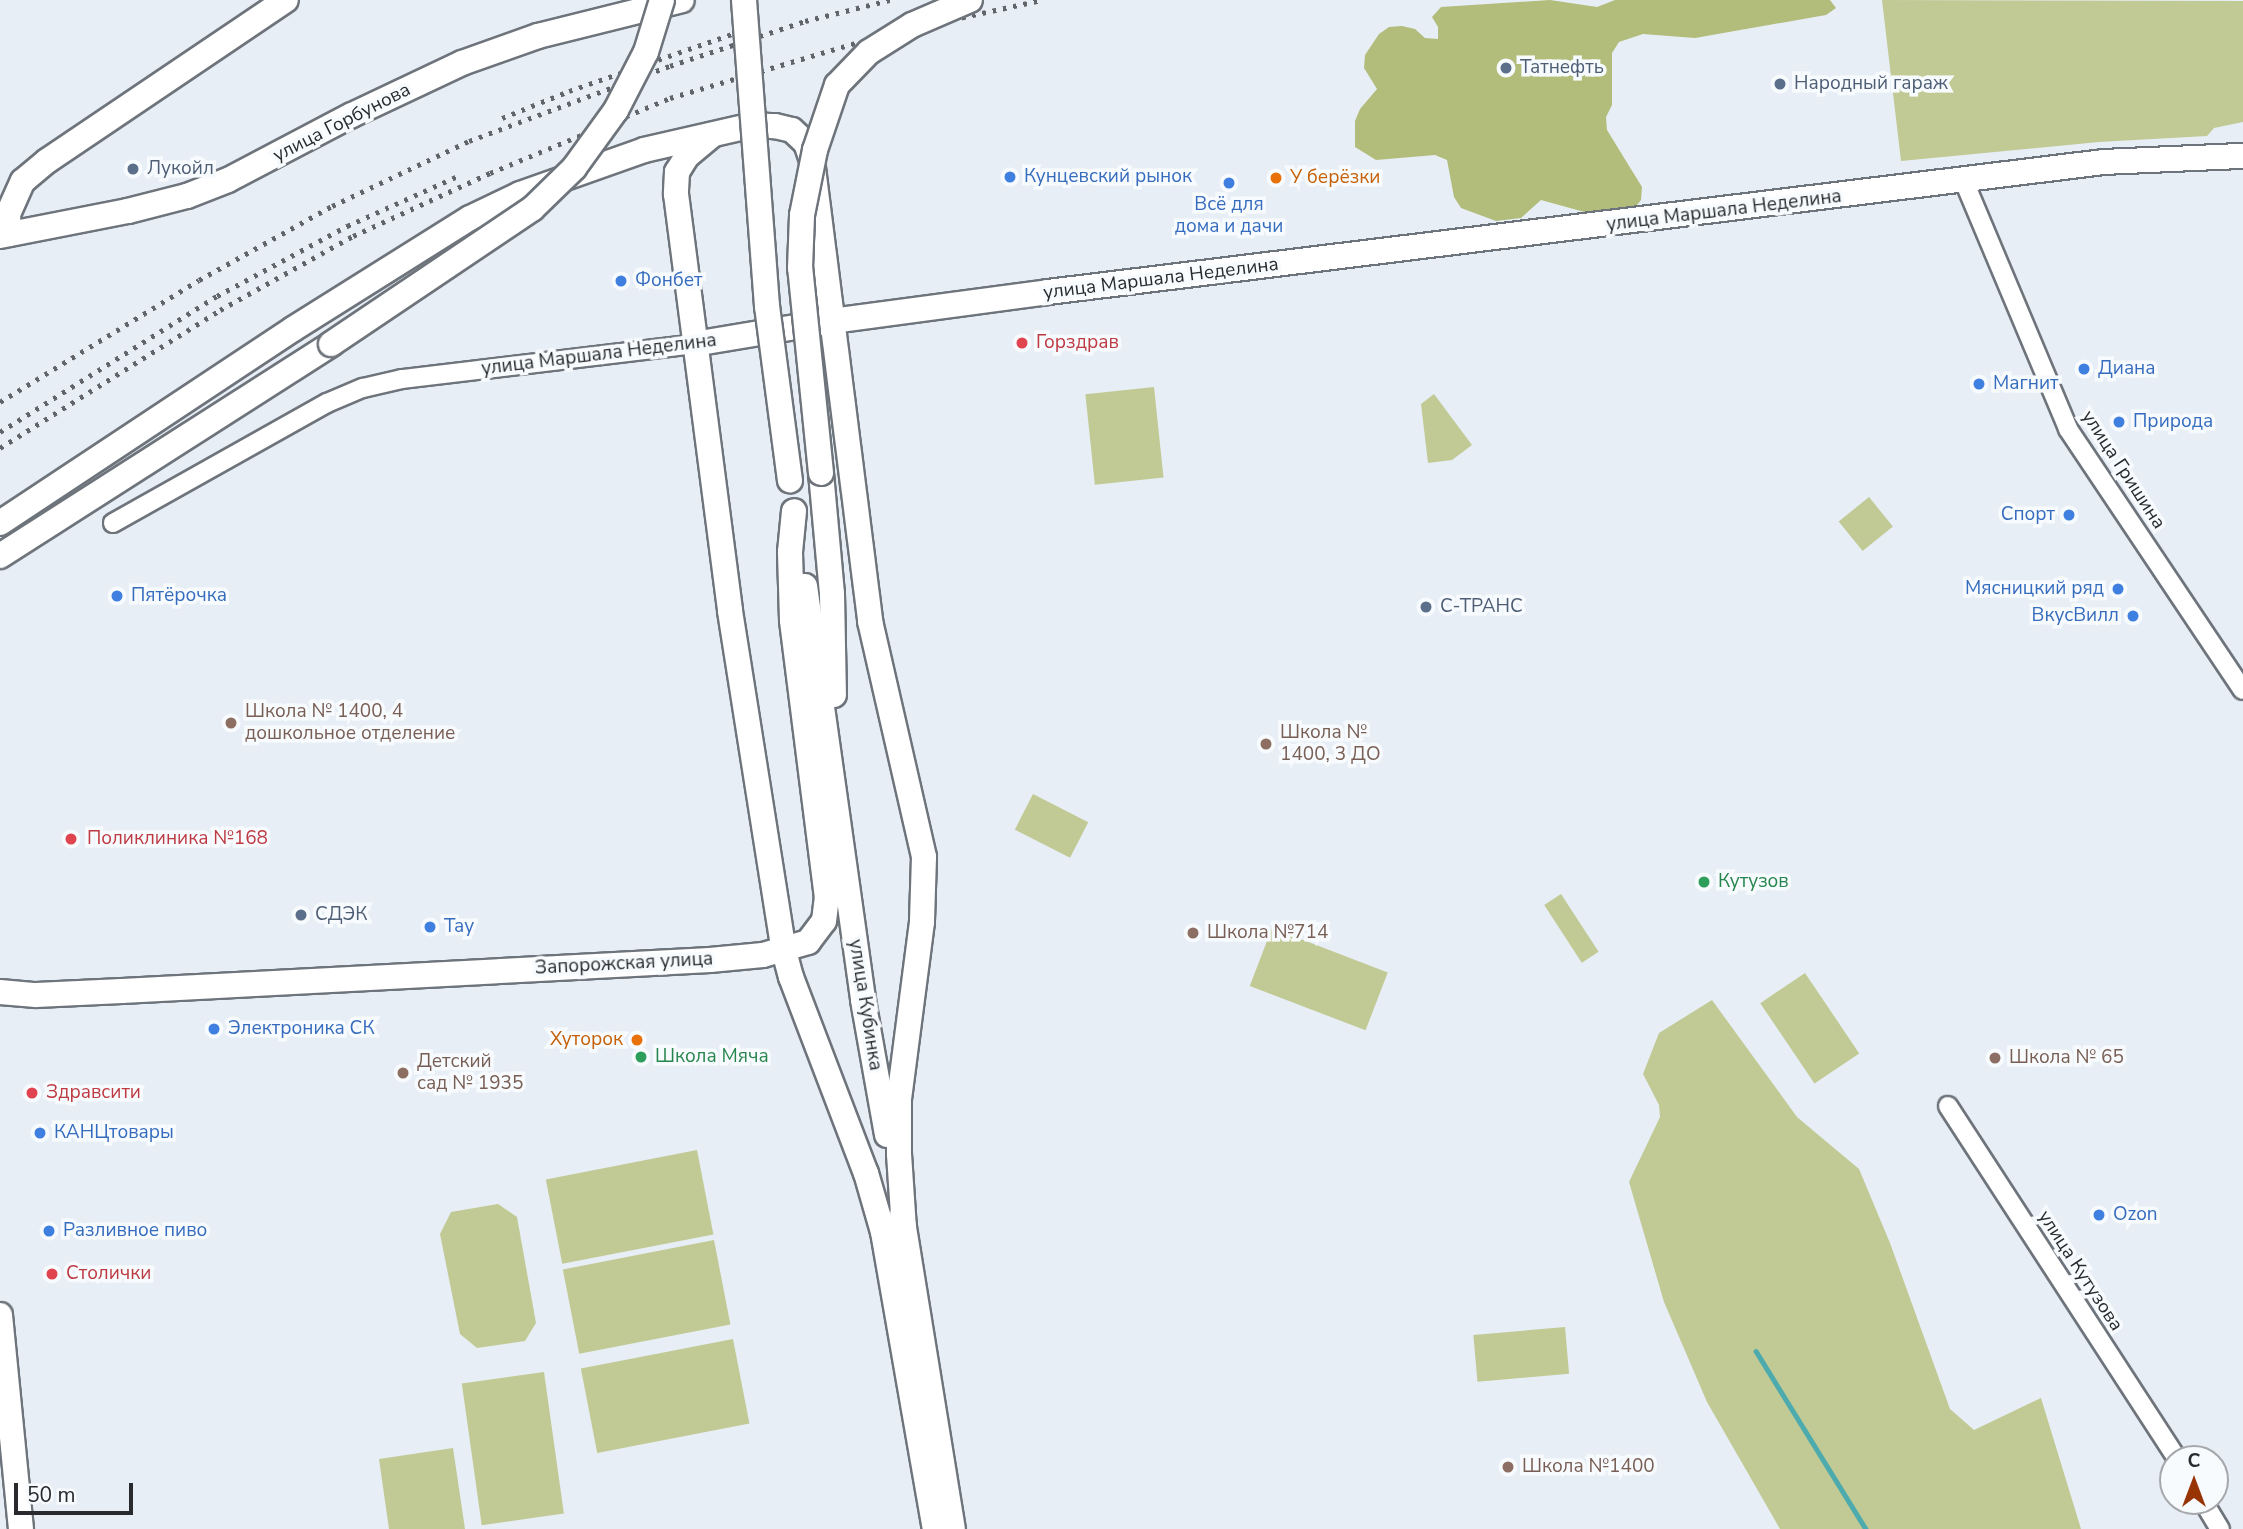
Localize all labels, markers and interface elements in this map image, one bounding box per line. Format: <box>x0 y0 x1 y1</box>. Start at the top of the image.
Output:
place label: Татнефть <box>1520 57 1604 79</box>
marker: Татнефть <box>1498 60 1514 76</box>
place label: Народный гараж <box>1794 73 1948 95</box>
marker: Народный гараж <box>1772 76 1788 92</box>
street label: улица Горбунова <box>270 79 414 167</box>
place label: Лукойл <box>147 158 214 180</box>
marker: Лукойл <box>125 161 141 177</box>
place label: Кунцевский рынок <box>1024 166 1192 188</box>
place label: У берёзки <box>1290 167 1380 189</box>
marker: Кунцевский рынок <box>1002 169 1018 185</box>
marker: У берёзки <box>1268 170 1284 186</box>
marker: Всё для дома и дачи <box>1221 175 1237 191</box>
street label: улица Маршала Неделина <box>1605 185 1843 237</box>
place label: Всё для дома и дачи <box>1175 194 1283 238</box>
street label: улица Маршала Неделина <box>1042 253 1280 305</box>
place label: Фонбет <box>635 270 702 292</box>
marker: Фонбет <box>613 273 629 289</box>
street label: улица Маршала Неделина <box>480 329 718 381</box>
place label: Горздрав <box>1036 332 1119 354</box>
marker: Горздрав <box>1014 335 1030 351</box>
place label: Диана <box>2098 358 2156 380</box>
marker: Диана <box>2076 361 2092 377</box>
place label: Магнит <box>1993 373 2058 395</box>
marker: Магнит <box>1971 376 1987 392</box>
street label: улица Гришина <box>2076 406 2170 534</box>
place label: Природа <box>2133 411 2213 433</box>
marker: Природа <box>2111 414 2127 430</box>
place label: Спорт <box>2001 504 2055 526</box>
marker: Спорт <box>2061 507 2077 523</box>
place label: Мясницкий ряд <box>1965 578 2104 600</box>
marker: Мясницкий ряд <box>2110 581 2126 597</box>
place label: Пятёрочка <box>131 585 227 607</box>
marker: Пятёрочка <box>109 588 125 604</box>
place label: С-ТРАНС <box>1440 596 1523 618</box>
marker: С-ТРАНС <box>1418 599 1434 615</box>
place label: ВкусВилл <box>2032 605 2119 627</box>
marker: ВкусВилл <box>2125 608 2141 624</box>
place label: Школа № 1400, 4 дошкольное отделение <box>245 701 455 745</box>
marker: Школа № 1400, 4 дошкольное отделение <box>223 715 239 731</box>
place label: Школа № 1400, 3 ДО <box>1280 722 1380 766</box>
marker: Школа № 1400, 3 ДО <box>1258 736 1274 752</box>
place label: Поликлиника №168 <box>87 828 268 850</box>
marker: Поликлиника №168 <box>61 829 81 849</box>
place label: Кутузов <box>1718 871 1789 893</box>
marker: Кутузов <box>1696 874 1712 890</box>
place label: СДЭК <box>315 904 368 926</box>
marker: СДЭК <box>293 907 309 923</box>
place label: Тау <box>444 916 474 938</box>
marker: Тау <box>422 919 438 935</box>
place label: Школа №714 <box>1207 922 1328 944</box>
marker: Школа №714 <box>1185 925 1201 941</box>
street label: улица Кубинка <box>843 938 887 1072</box>
street label: Запорожская улица <box>534 948 714 980</box>
place label: Электроника СК <box>228 1018 375 1040</box>
marker: Электроника СК <box>206 1021 222 1037</box>
place label: Хуторок <box>550 1029 623 1051</box>
marker: Хуторок <box>629 1032 645 1048</box>
place label: Школа Мяча <box>655 1046 769 1068</box>
place label: Школа № 65 <box>2009 1047 2124 1069</box>
marker: Школа Мяча <box>633 1049 649 1065</box>
marker: Школа № 65 <box>1987 1050 2003 1066</box>
place label: Детский сад № 1935 <box>417 1051 523 1095</box>
marker: Детский сад № 1935 <box>395 1065 411 1081</box>
place label: Здравсити <box>46 1082 141 1104</box>
marker: Здравсити <box>24 1085 40 1101</box>
place label: КАНЦтовары <box>54 1122 174 1144</box>
marker: КАНЦтовары <box>32 1125 48 1141</box>
place label: Ozon <box>2113 1204 2158 1226</box>
street label: улица Кутузова <box>2033 1207 2127 1335</box>
marker: Ozon <box>2091 1207 2107 1223</box>
place label: Разливное пиво <box>63 1220 207 1242</box>
marker: Разливное пиво <box>41 1223 57 1239</box>
place label: Столички <box>66 1263 151 1285</box>
marker: Столички <box>44 1266 60 1282</box>
north arrow <box>2159 1445 2229 1515</box>
text: С <box>2188 1448 2200 1474</box>
place label: Школа №1400 <box>1522 1456 1655 1478</box>
marker: Школа №1400 <box>1500 1459 1516 1475</box>
scale bar <box>18 1470 136 1514</box>
text: 50 m <box>27 1481 76 1509</box>

